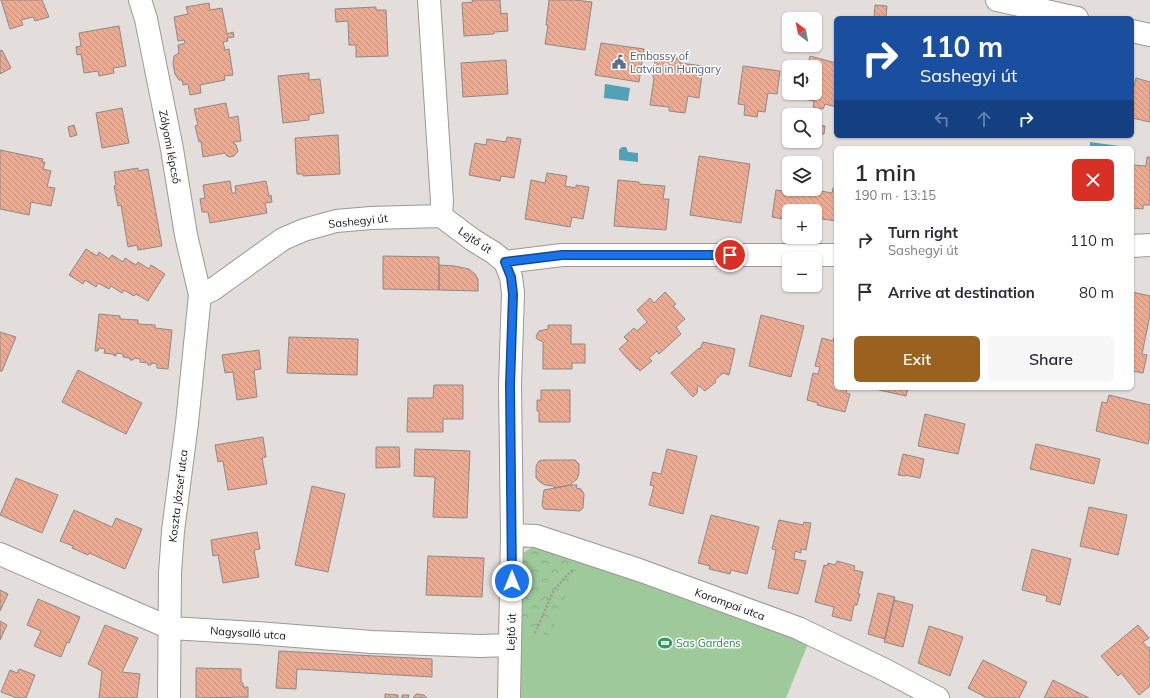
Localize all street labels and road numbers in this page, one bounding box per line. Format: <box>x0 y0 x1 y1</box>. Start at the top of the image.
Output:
street label: Zólyomi lépcső <box>156 109 184 185</box>
street label: Sashegyi út <box>328 211 388 231</box>
street label: Lejtő út <box>455 224 495 256</box>
street label: Koszta József utca <box>165 449 191 543</box>
street label: Korompai utca <box>693 585 767 623</box>
street label: Lejtő út <box>503 613 519 651</box>
street label: Nagysalló utca <box>210 623 286 643</box>

